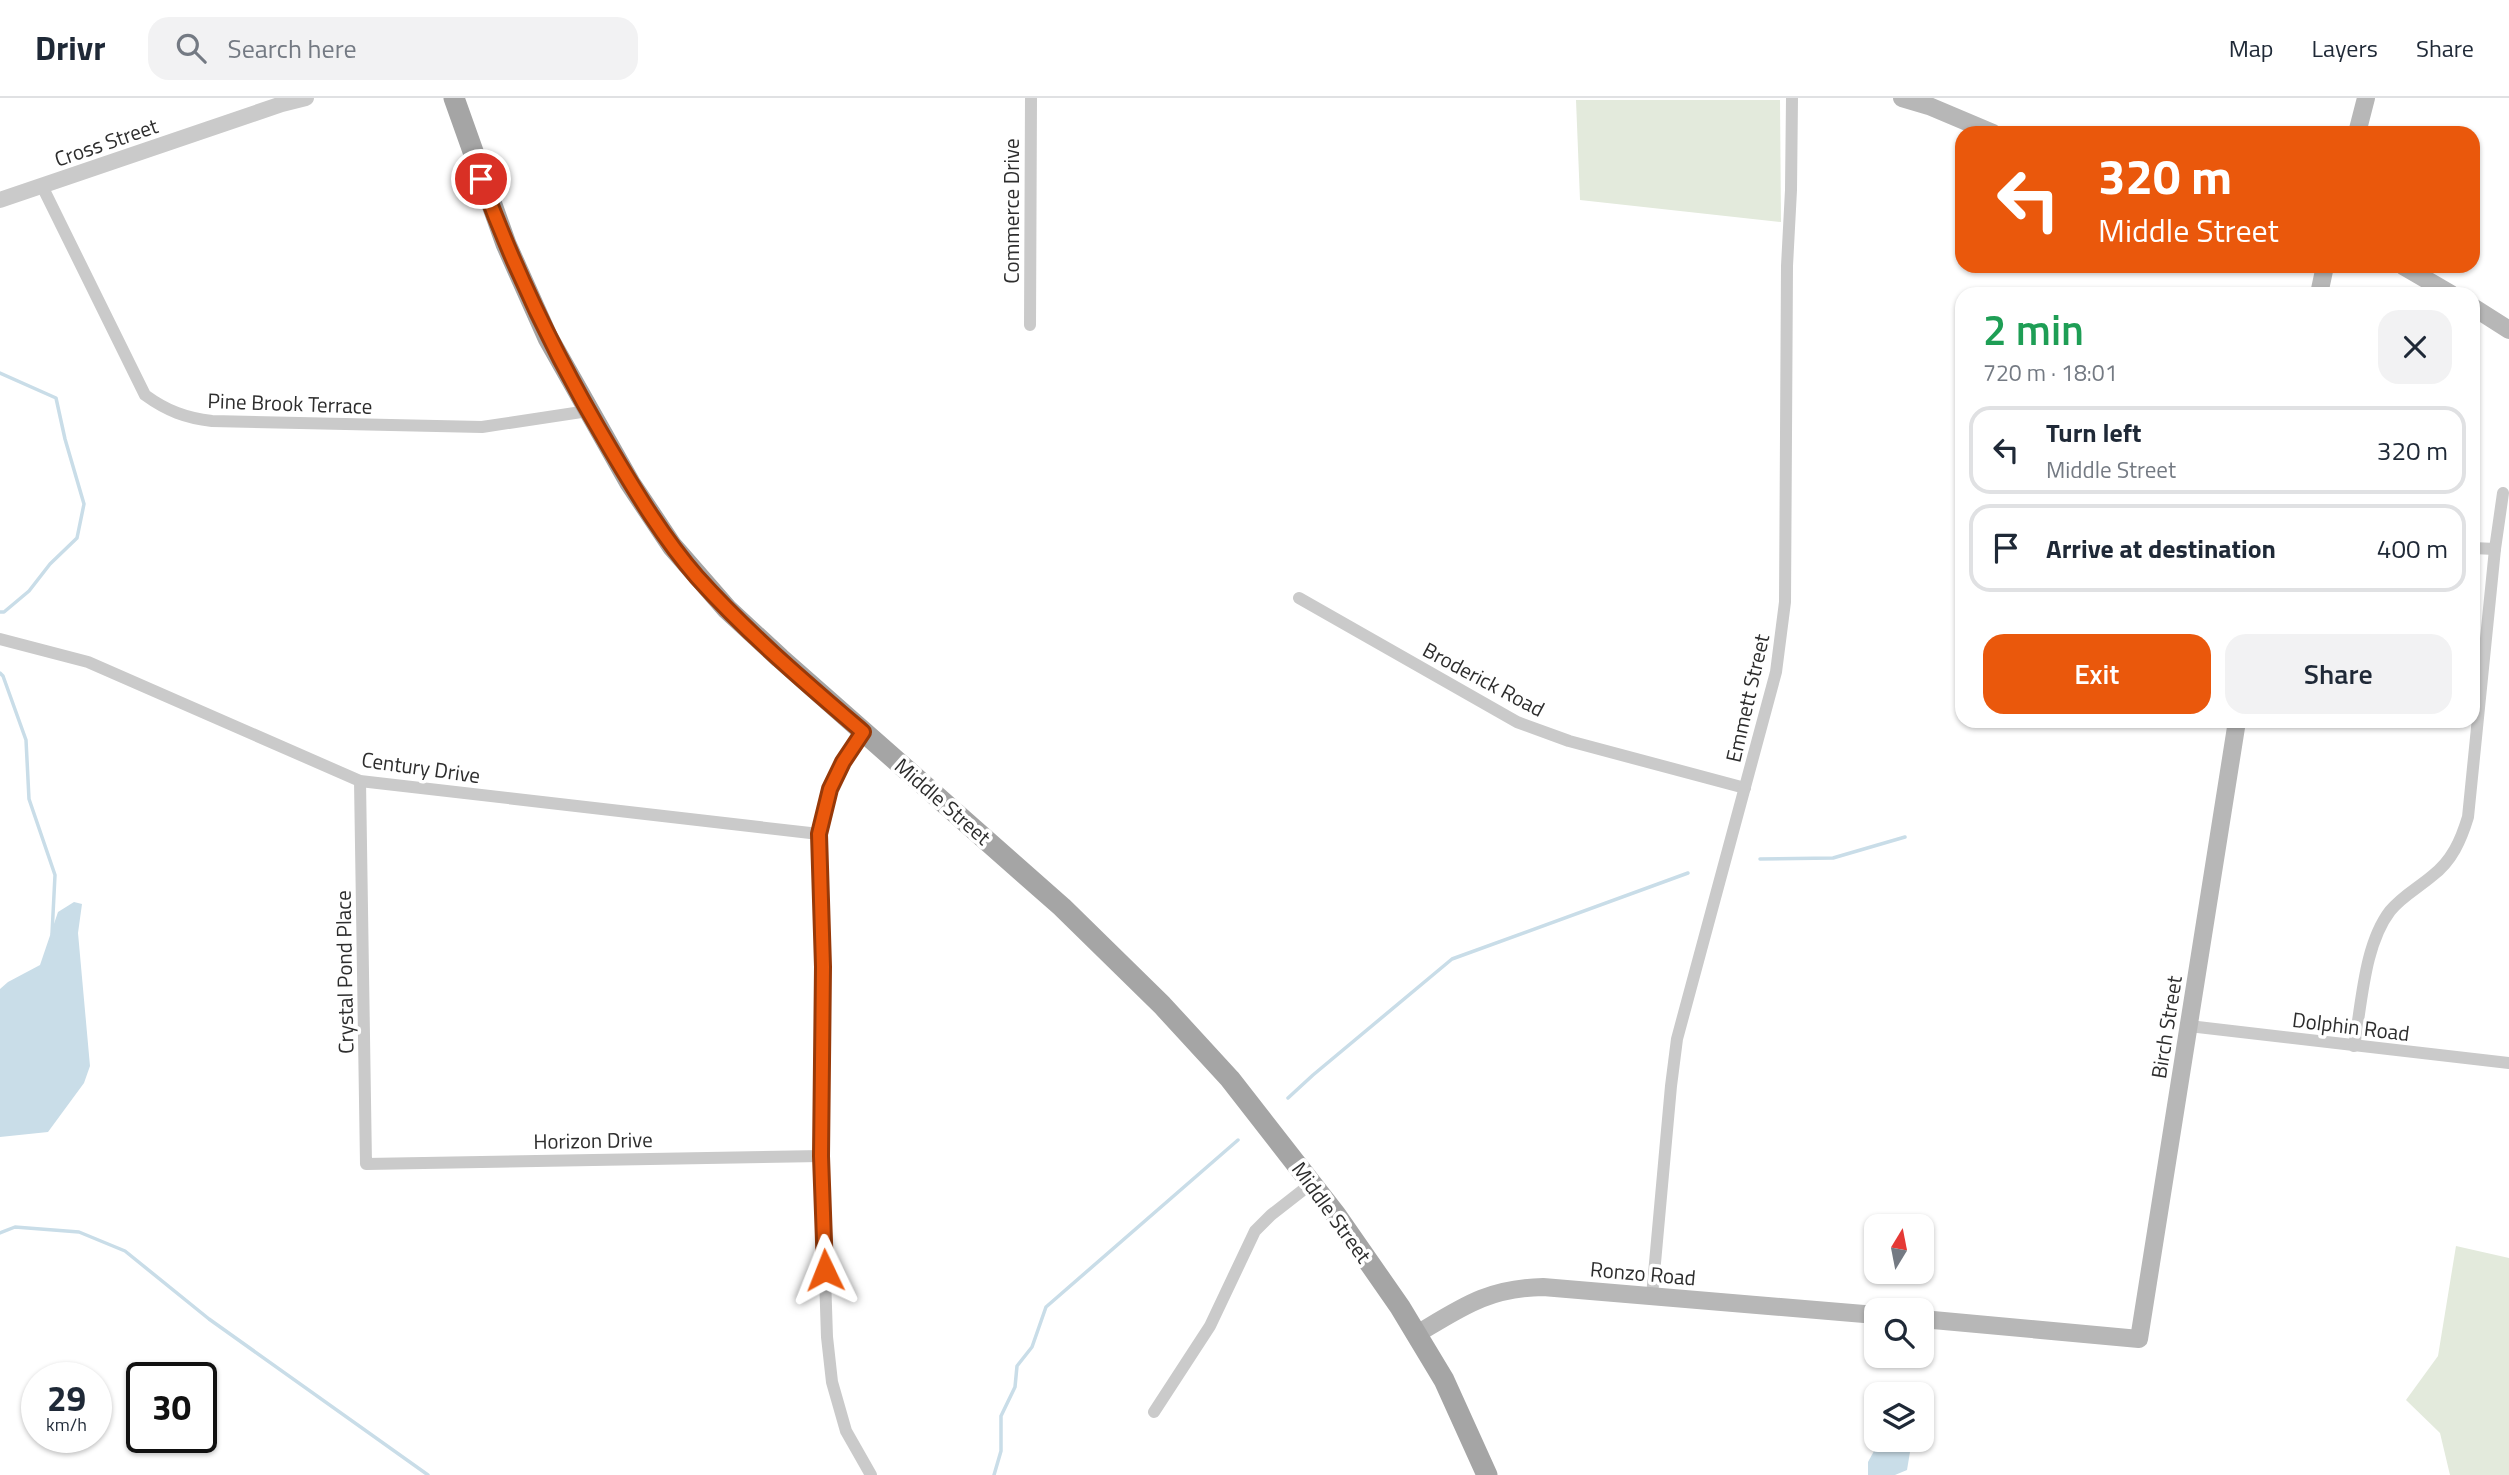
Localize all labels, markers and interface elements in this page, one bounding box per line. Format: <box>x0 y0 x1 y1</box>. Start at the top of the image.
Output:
search box <box>148 17 638 80</box>
text: Drivr <box>35 23 106 73</box>
icon: search <box>172 29 210 67</box>
text: Search here <box>228 29 357 68</box>
text: Map <box>2229 30 2274 66</box>
text: Layers <box>2312 30 2378 66</box>
text: Share <box>2416 30 2474 66</box>
street label: Cross Street <box>50 109 163 175</box>
street label: Commerce Drive <box>995 138 1027 284</box>
text: 320 m <box>2098 138 2232 213</box>
pin <box>451 149 511 209</box>
icon: left <box>1983 154 2074 245</box>
icon: arrive <box>462 160 500 198</box>
text: Middle Street <box>2098 206 2279 254</box>
text: 2 min <box>1983 297 2084 361</box>
button: close <box>2378 310 2452 384</box>
text: 720 m · 18:01 <box>1983 355 2118 390</box>
street label: Pine Brook Terrace <box>207 384 373 422</box>
text: Turn left <box>2046 413 2141 452</box>
icon: left <box>1987 431 2025 469</box>
text: 320 m <box>2377 431 2448 470</box>
text: Middle Street <box>2046 452 2176 487</box>
icon: arrive <box>1987 529 2025 567</box>
text: Arrive at destination <box>2046 529 2276 568</box>
text: 400 m <box>2377 529 2448 568</box>
street label: Emmett Street <box>1717 630 1777 765</box>
street label: Broderick Road <box>1417 633 1551 725</box>
button: Exit <box>1983 634 2211 714</box>
button: Share <box>2225 634 2452 714</box>
street label: Century Drive <box>360 743 482 791</box>
street label: Middle Street <box>888 750 999 852</box>
street label: Crystal Pond Place <box>327 890 361 1054</box>
street label: Birch Street <box>2142 973 2190 1081</box>
street label: Dolphin Road <box>2291 1003 2411 1049</box>
street label: Horizon Drive <box>533 1123 653 1157</box>
street label: Middle Street <box>1284 1155 1380 1270</box>
north arrow <box>1864 1214 1934 1284</box>
map controls <box>1864 1214 1934 1452</box>
position arrow <box>788 1233 862 1307</box>
street label: Ronzo Road <box>1589 1252 1697 1294</box>
button: search <box>1864 1298 1934 1368</box>
speed limit sign: 30 <box>126 1362 217 1453</box>
text: 29 <box>47 1371 86 1425</box>
button: layers <box>1864 1382 1934 1452</box>
text: km/h <box>46 1411 87 1438</box>

